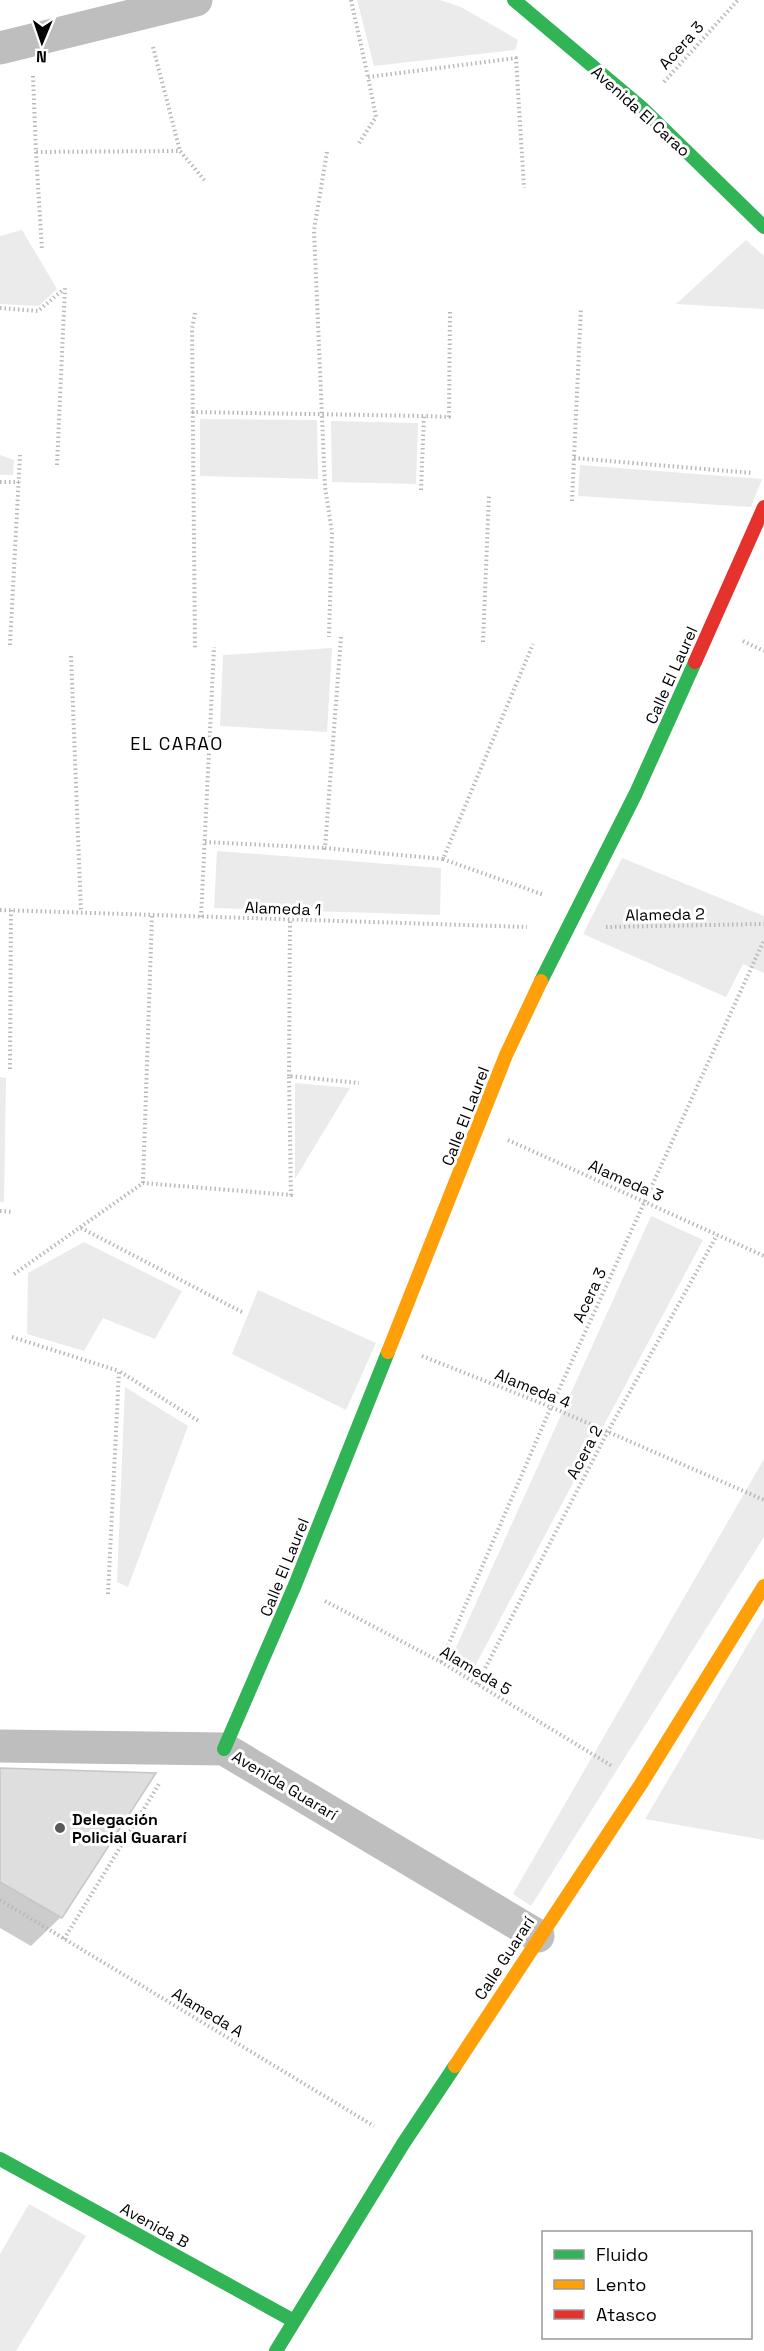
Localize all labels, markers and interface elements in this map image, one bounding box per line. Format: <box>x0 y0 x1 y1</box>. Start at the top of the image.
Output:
north arrow <box>12 12 72 72</box>
street label: Acera 3 <box>654 17 709 74</box>
text: N <box>36 46 47 67</box>
street label: Avenida El Carao <box>587 61 695 161</box>
street label: Calle El Laurel <box>641 623 702 727</box>
district label: EL CARAO <box>130 732 224 755</box>
street label: Alameda 1 <box>244 897 322 920</box>
street label: Alameda 2 <box>625 903 705 926</box>
street label: Calle El Laurel <box>437 1064 494 1169</box>
street label: Alameda 3 <box>585 1155 666 1206</box>
street label: Acera 3 <box>568 1265 611 1326</box>
street label: Alameda 4 <box>492 1364 574 1413</box>
street label: Acera 2 <box>562 1422 607 1483</box>
street label: Calle El Laurel <box>255 1515 314 1620</box>
street label: Alameda 5 <box>436 1641 515 1700</box>
street label: Avenida Guararí <box>228 1746 341 1825</box>
place label: Delegación Policial Guararí <box>72 1809 187 1848</box>
marker: Delegación Policial Guararí <box>53 1821 67 1835</box>
street label: Calle Guararí <box>470 1913 539 2004</box>
street label: Alameda A <box>168 1983 247 2042</box>
street label: Avenida B <box>117 2198 193 2253</box>
legend <box>542 2231 752 2339</box>
text: Fluido <box>596 2243 648 2266</box>
text: Lento <box>596 2273 646 2296</box>
text: Atasco <box>596 2303 657 2326</box>

